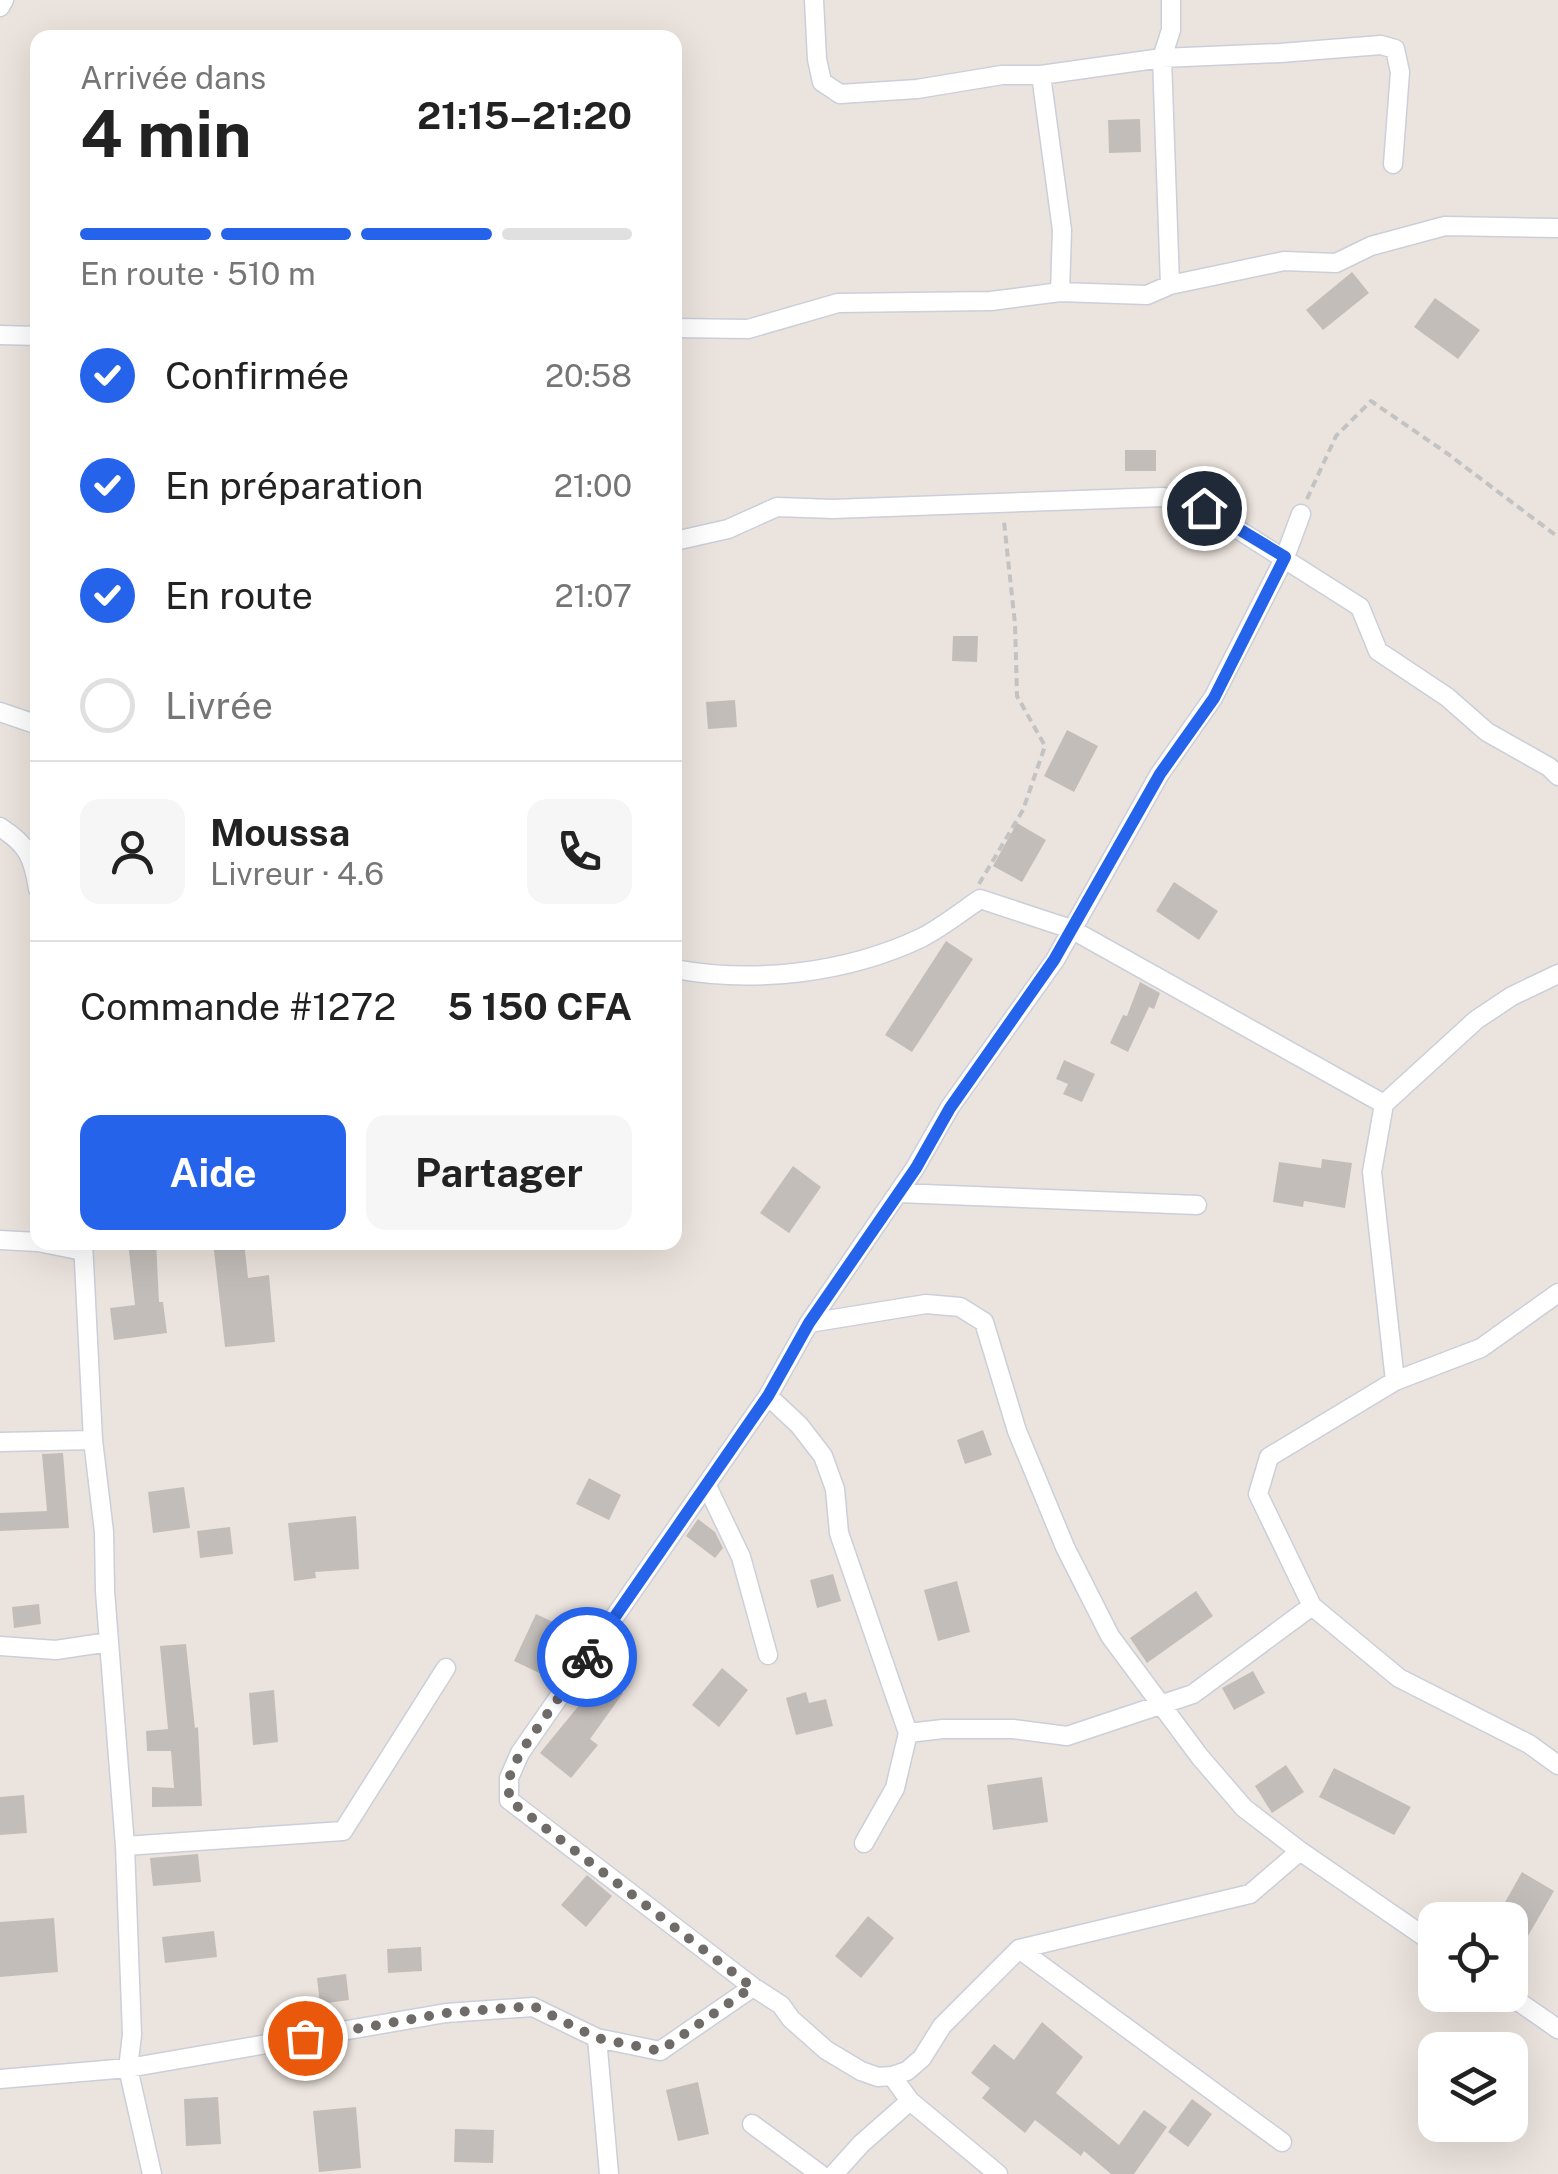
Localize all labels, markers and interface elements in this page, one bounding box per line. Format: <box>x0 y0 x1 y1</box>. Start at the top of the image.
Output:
text: Arrivée dans <box>80 59 266 96</box>
text: 21:15–21:20 <box>417 93 632 138</box>
text: 4 min <box>80 95 252 172</box>
text: En route · 510 m <box>80 255 316 292</box>
icon: check <box>80 348 135 403</box>
text: Confirmée <box>165 353 349 398</box>
text: 20:58 <box>545 357 632 394</box>
icon: check <box>80 458 135 513</box>
text: En préparation <box>165 463 423 508</box>
pin <box>1162 466 1247 551</box>
text: 21:00 <box>554 467 632 504</box>
icon: home <box>1177 481 1232 536</box>
icon: check <box>80 568 135 623</box>
text: En route <box>165 573 313 618</box>
text: 21:07 <box>554 577 632 614</box>
text: Livrée <box>165 683 273 728</box>
button: person <box>80 799 185 904</box>
button: phone <box>527 799 632 904</box>
text: Moussa <box>210 810 350 855</box>
text: Livreur · 4.6 <box>210 855 384 892</box>
text: Commande #1272 <box>80 984 396 1029</box>
text: 5 150 CFA <box>447 984 632 1029</box>
button: Aide <box>80 1115 346 1230</box>
button: Partager <box>366 1115 632 1230</box>
courier <box>537 1607 637 1707</box>
icon: bike <box>560 1630 615 1685</box>
map controls <box>1418 1902 1528 2142</box>
button: locate <box>1418 1902 1528 2012</box>
pin <box>263 1996 348 2081</box>
icon: bag <box>278 2011 333 2066</box>
button: layers <box>1418 2032 1528 2142</box>

